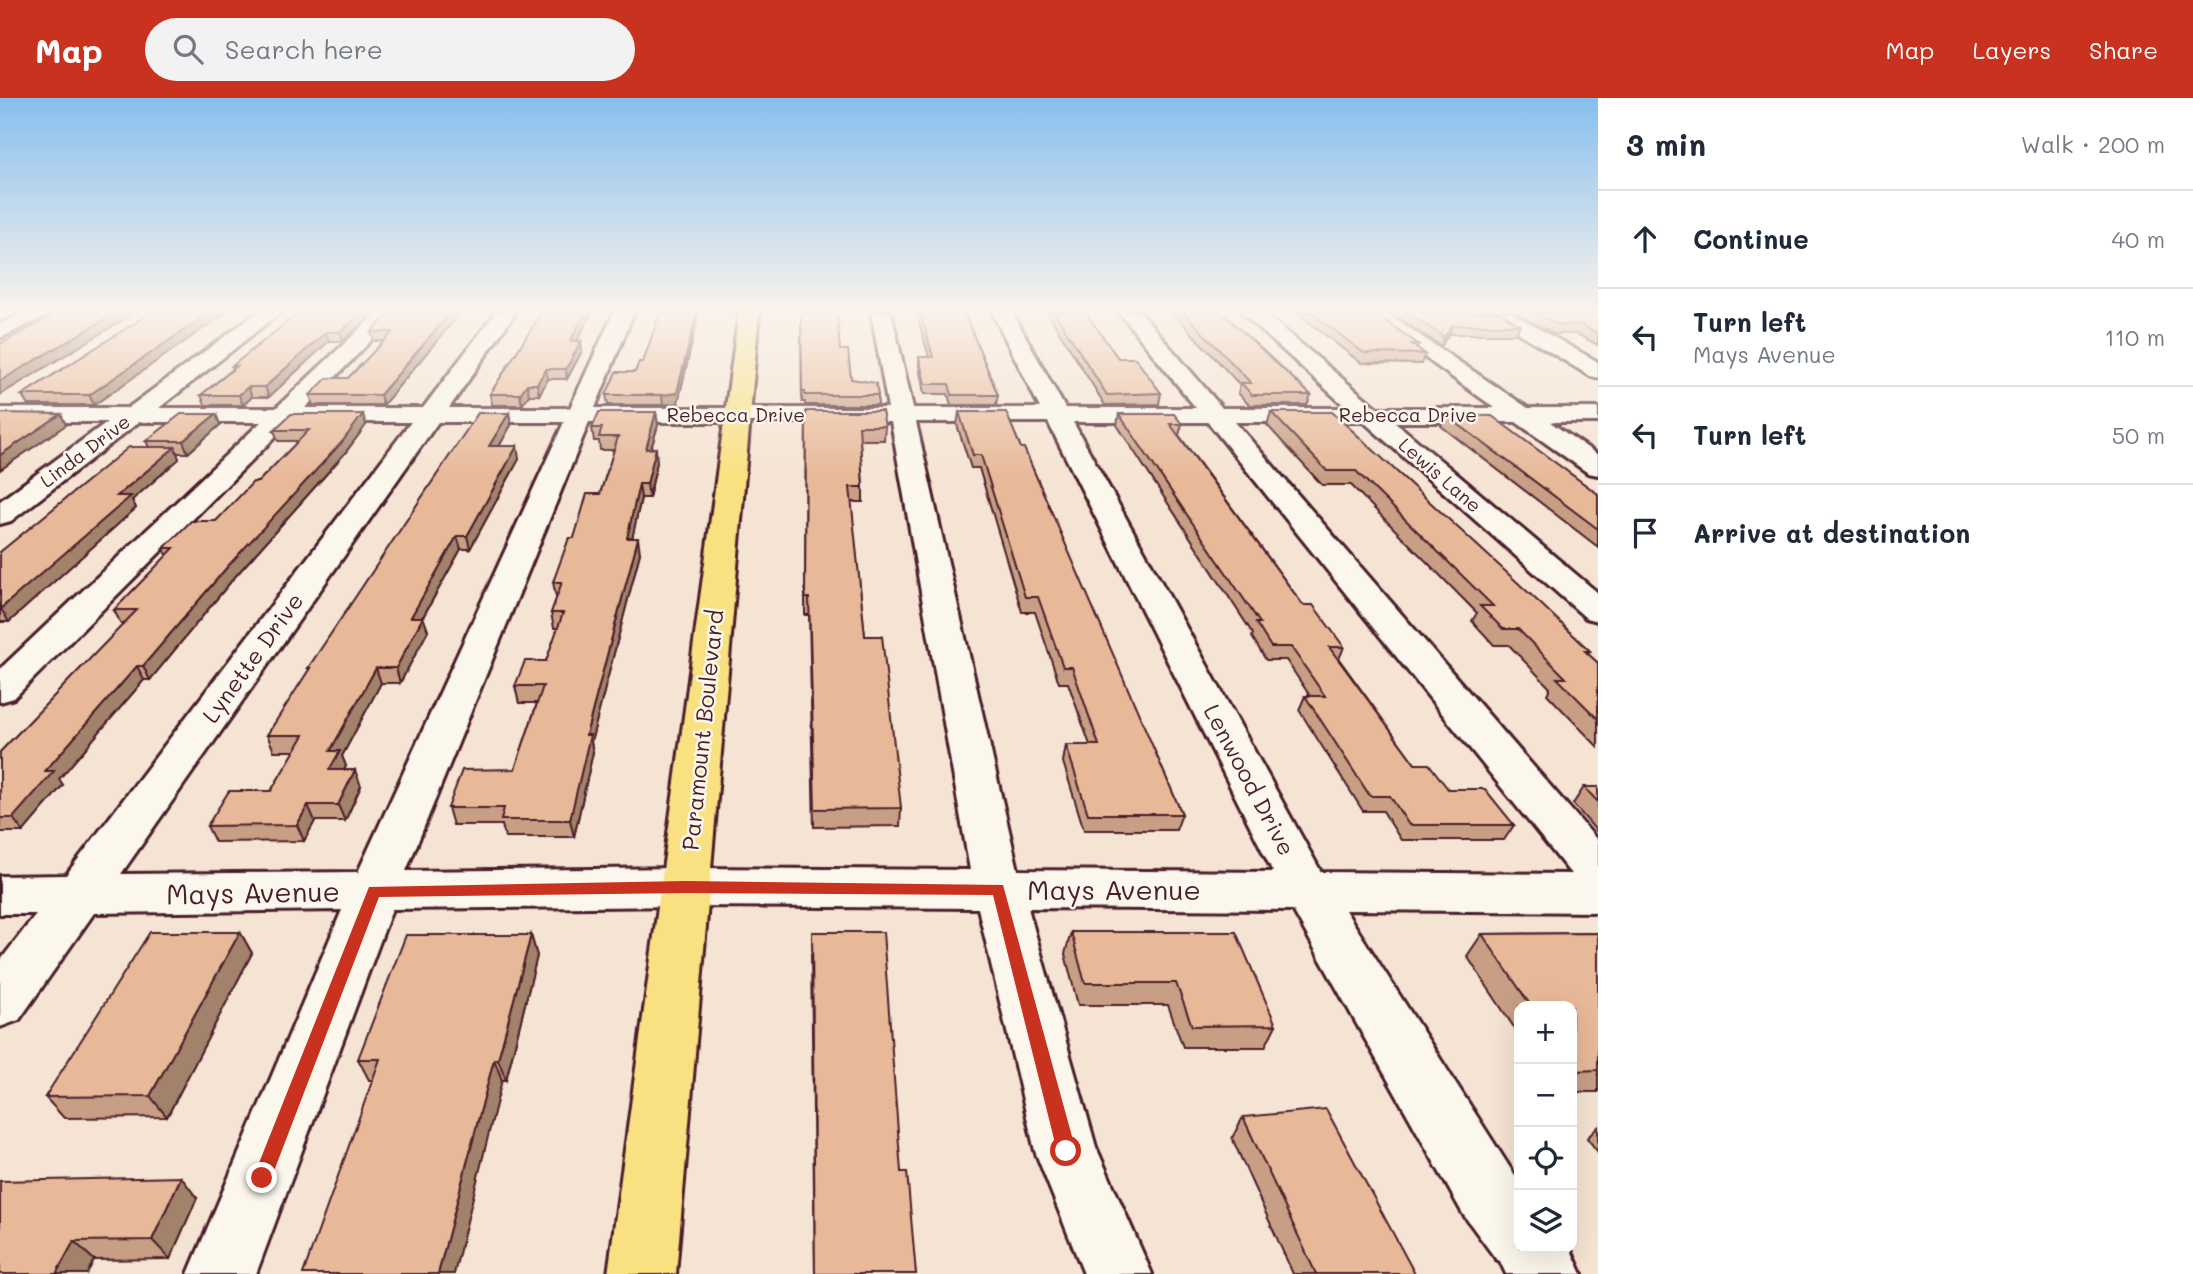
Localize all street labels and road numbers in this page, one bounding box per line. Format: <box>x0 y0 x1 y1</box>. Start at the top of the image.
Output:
street label: Rebecca Drive <box>667 402 805 427</box>
street label: Rebecca Drive <box>1339 402 1477 427</box>
street label: Linda Drive <box>35 409 135 493</box>
street label: Lewis Lane <box>1394 432 1487 517</box>
street label: Lynette Drive <box>195 586 310 728</box>
street label: Paramount Boulevard <box>674 608 730 852</box>
street label: Lenwood Drive <box>1197 699 1302 860</box>
street label: Mays Avenue <box>1027 871 1201 907</box>
street label: Mays Avenue <box>166 872 340 912</box>

